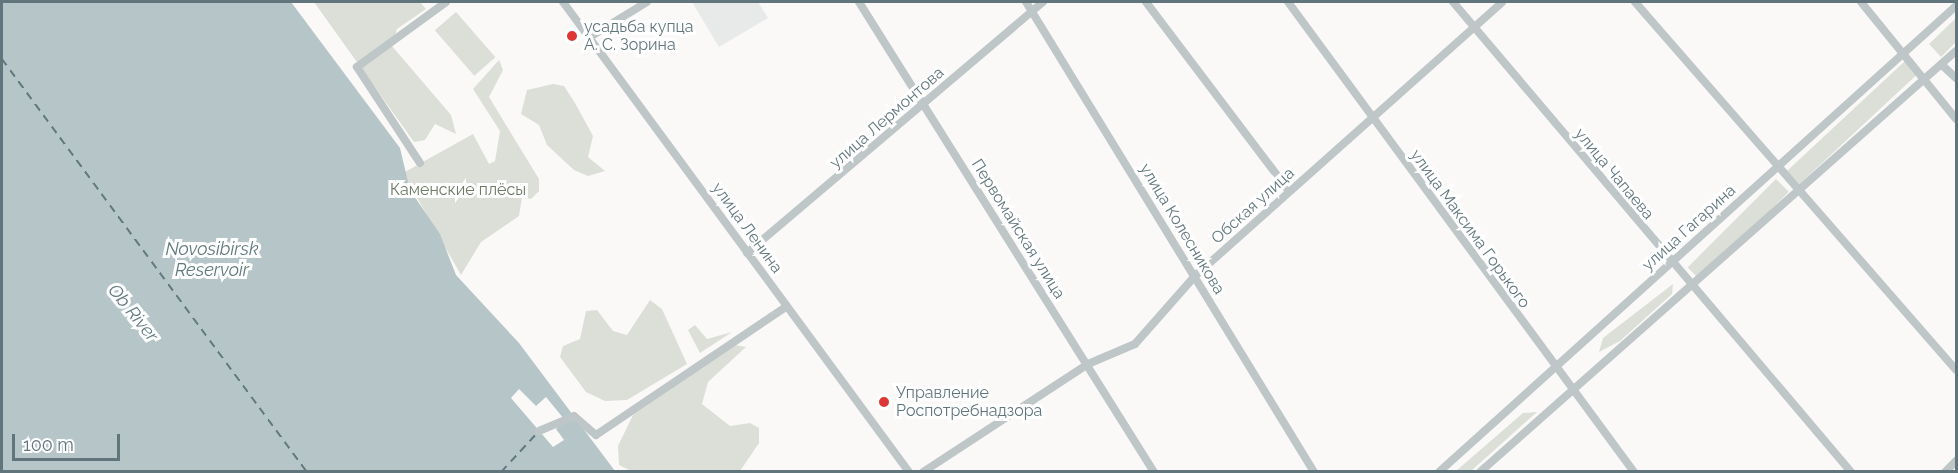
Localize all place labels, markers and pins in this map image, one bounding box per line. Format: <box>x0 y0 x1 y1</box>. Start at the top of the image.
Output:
place label: усадьба купца А. С. Зорина <box>584 17 694 55</box>
marker: усадьба купца А. С. Зорина <box>565 29 579 43</box>
place label: Управление Роспотребнадзора <box>896 383 1042 421</box>
marker: Управление Роспотребнадзора <box>877 395 891 409</box>

